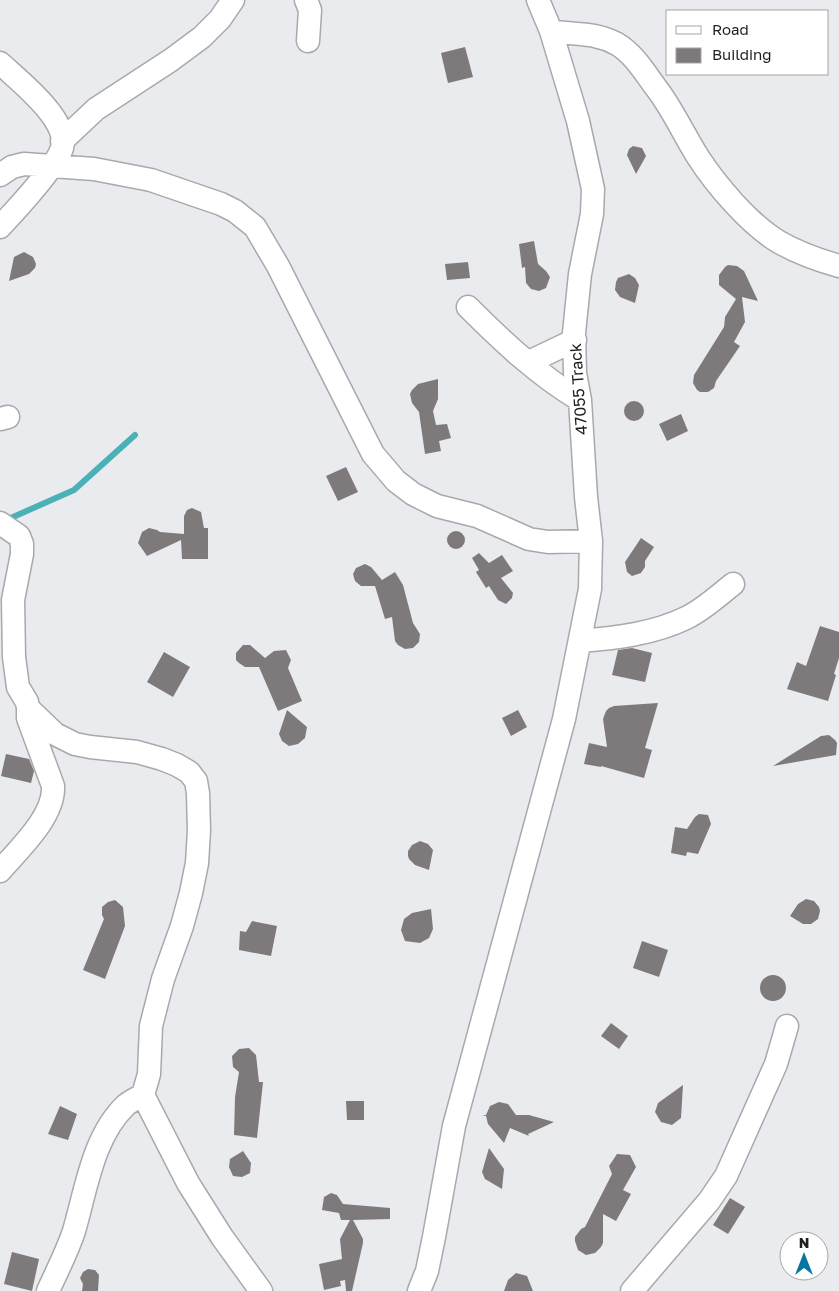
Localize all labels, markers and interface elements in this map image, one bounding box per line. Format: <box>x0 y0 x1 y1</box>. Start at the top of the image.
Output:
legend <box>666 10 829 75</box>
text: Road <box>712 20 749 38</box>
text: Building <box>712 45 772 63</box>
street label: 47055 Track <box>565 342 591 436</box>
north arrow <box>779 1231 829 1281</box>
text: N <box>799 1234 809 1251</box>

